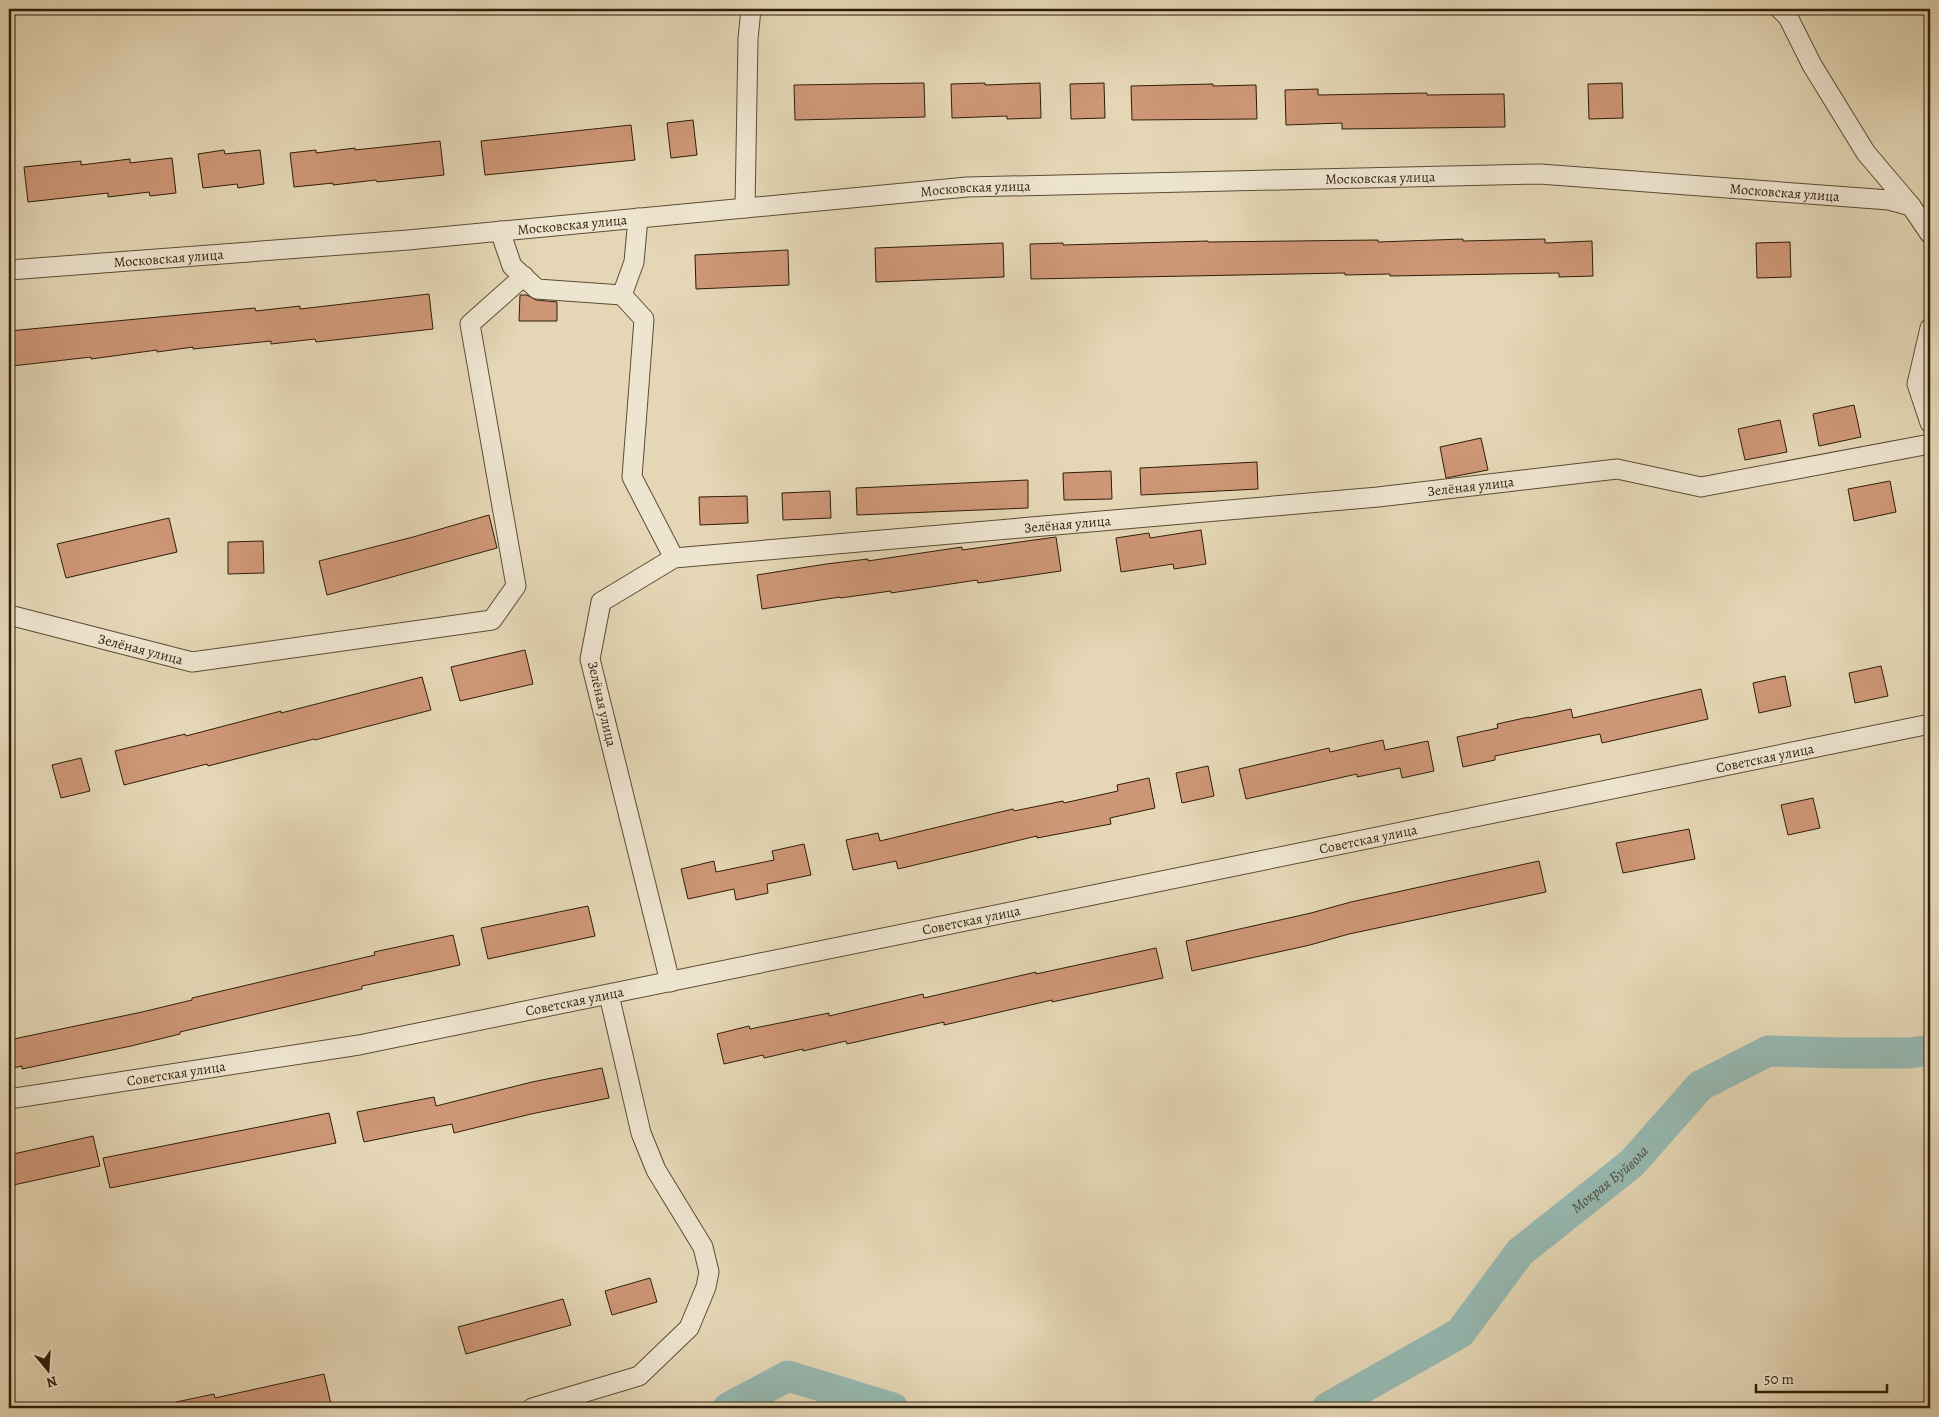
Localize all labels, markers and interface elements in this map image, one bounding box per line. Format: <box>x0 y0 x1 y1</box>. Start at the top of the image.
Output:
street label: Московская улица <box>1325 167 1436 188</box>
street label: Московская улица <box>919 176 1031 201</box>
street label: Московская улица <box>1729 179 1841 206</box>
street label: Московская улица <box>516 210 628 239</box>
street label: Московская улица <box>113 244 225 272</box>
street label: Зелёная улица <box>1426 472 1516 501</box>
street label: Зелёная улица <box>1023 511 1112 537</box>
street label: Зелёная улица <box>96 629 186 669</box>
street label: Зелёная улица <box>583 660 621 749</box>
street label: Советская улица <box>1714 738 1816 777</box>
street label: Советская улица <box>1317 819 1419 858</box>
street label: Советская улица <box>920 901 1022 939</box>
street label: Советская улица <box>524 982 626 1020</box>
street label: Советская улица <box>125 1056 227 1090</box>
water label: Мокрая Буйвола <box>1567 1141 1653 1218</box>
north arrow <box>22 1344 72 1394</box>
scale bar <box>1756 1362 1888 1394</box>
text: 50 m <box>1764 1369 1794 1389</box>
text: N <box>44 1371 60 1392</box>

